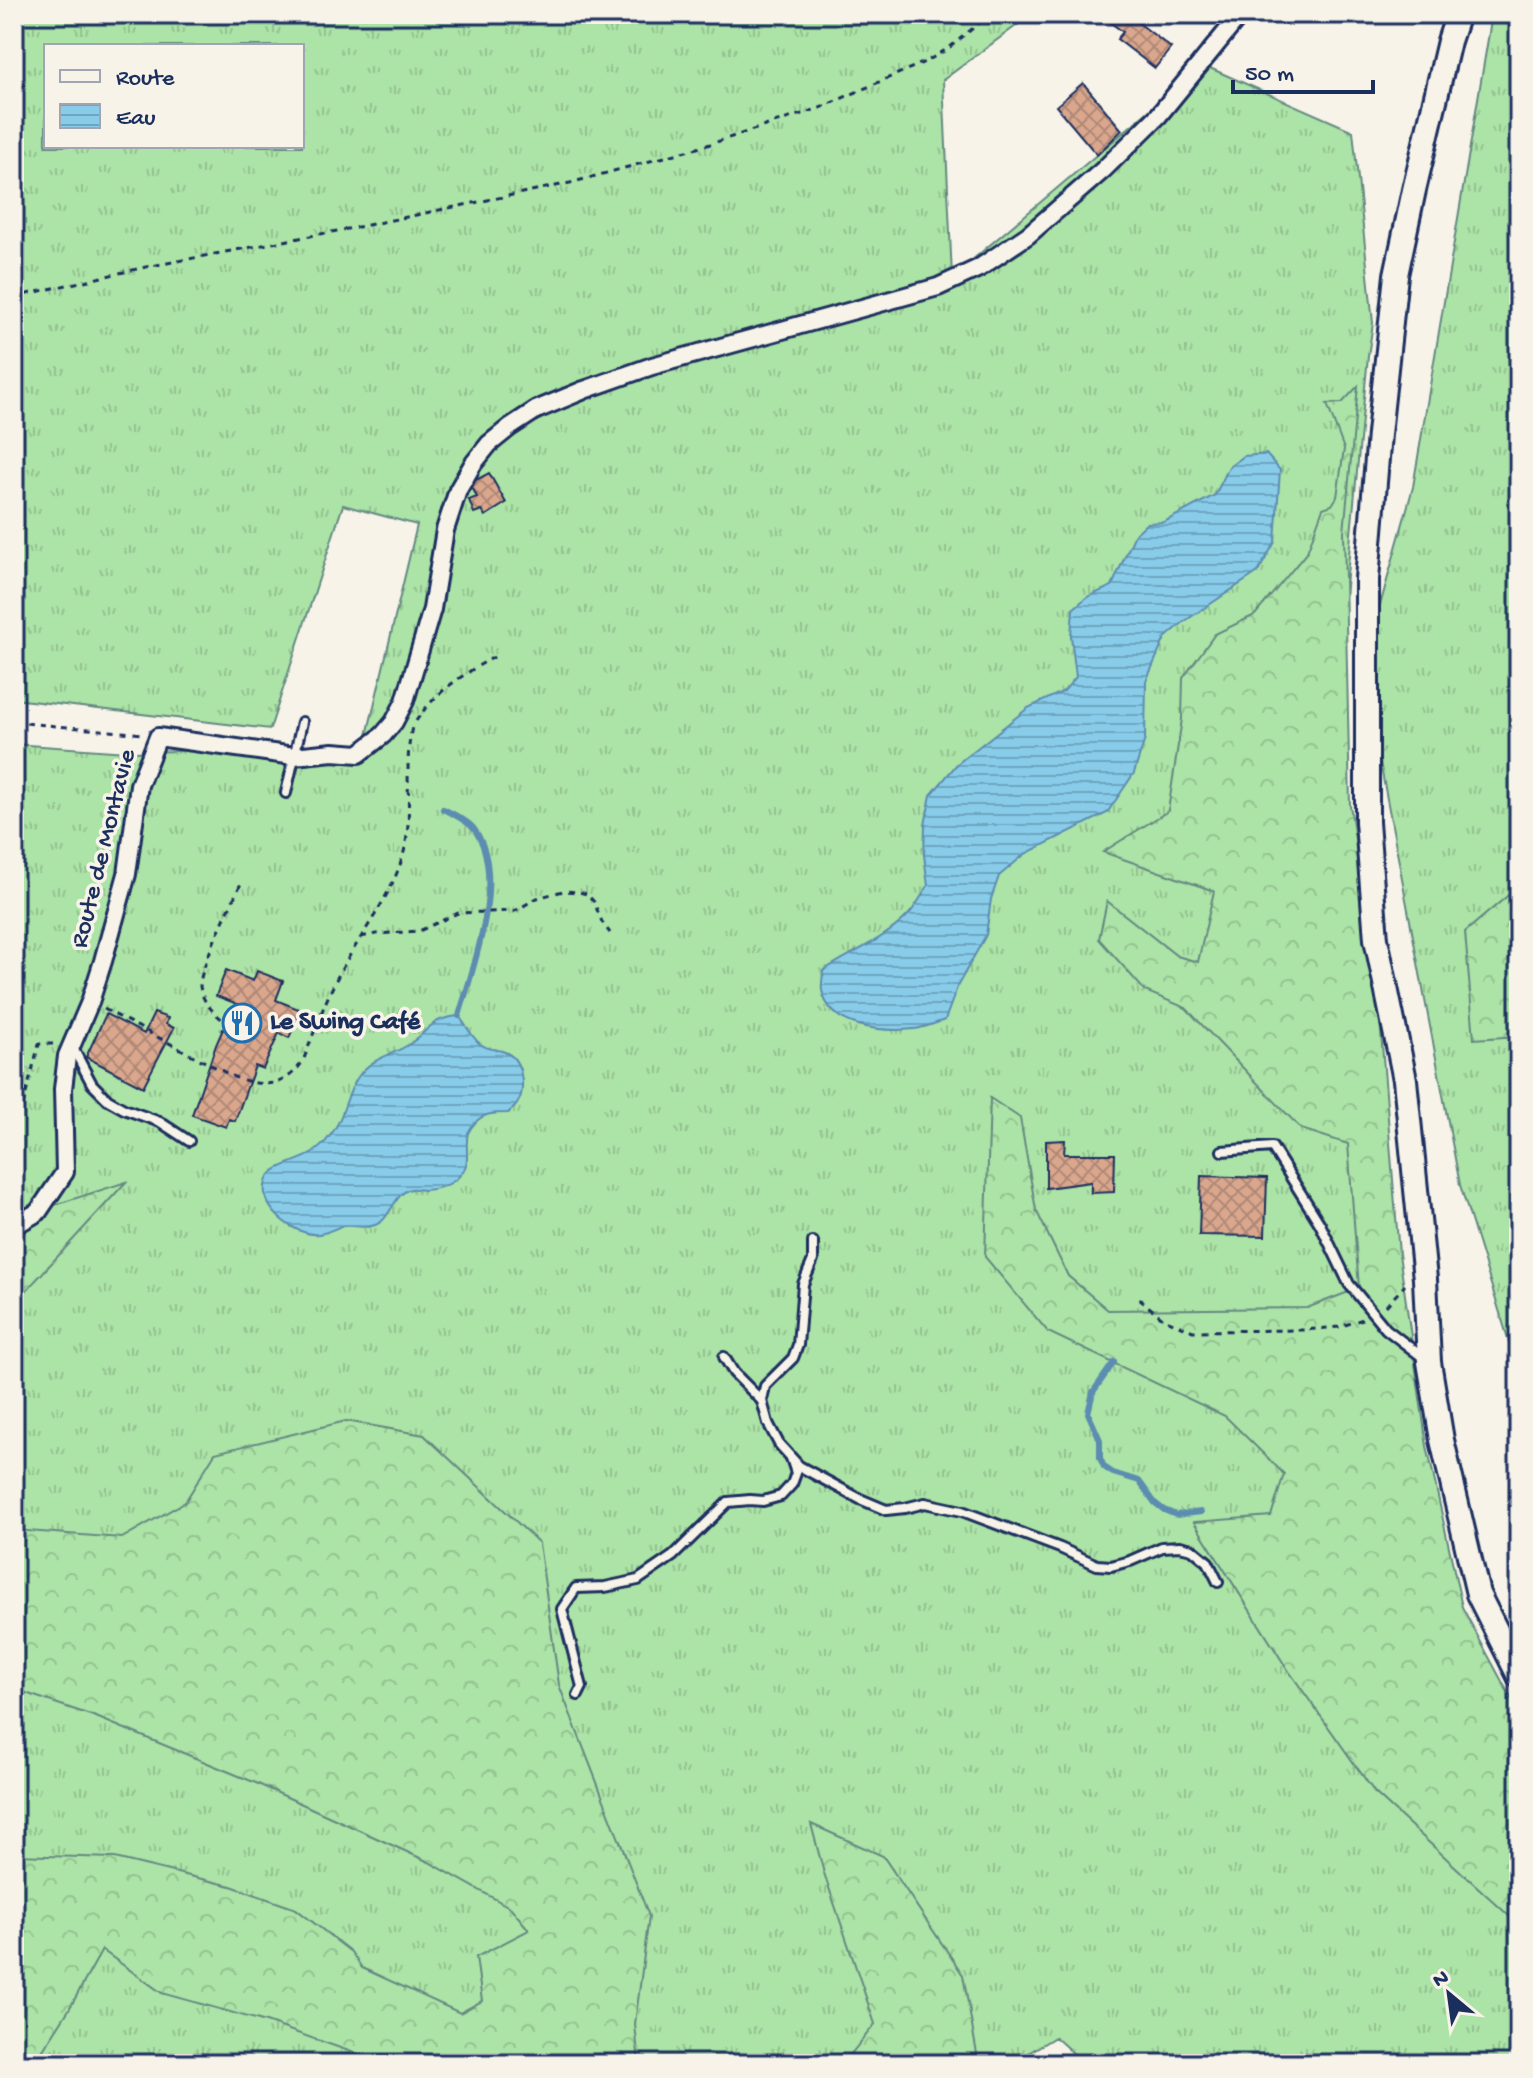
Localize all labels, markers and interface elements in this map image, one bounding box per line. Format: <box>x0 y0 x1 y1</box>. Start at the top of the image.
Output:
legend <box>44 44 304 148</box>
scale bar <box>1233 44 1373 94</box>
text: 50 m <box>1245 61 1294 90</box>
text: Route <box>116 65 175 94</box>
text: Eau <box>116 105 156 134</box>
street label: Route de Montavie <box>65 746 145 952</box>
restaurant icon: Le Swing Café <box>221 1002 263 1044</box>
place label: Le Swing Café <box>270 1008 422 1039</box>
north arrow <box>1409 1954 1489 2034</box>
text: N <box>1429 1965 1454 1995</box>

